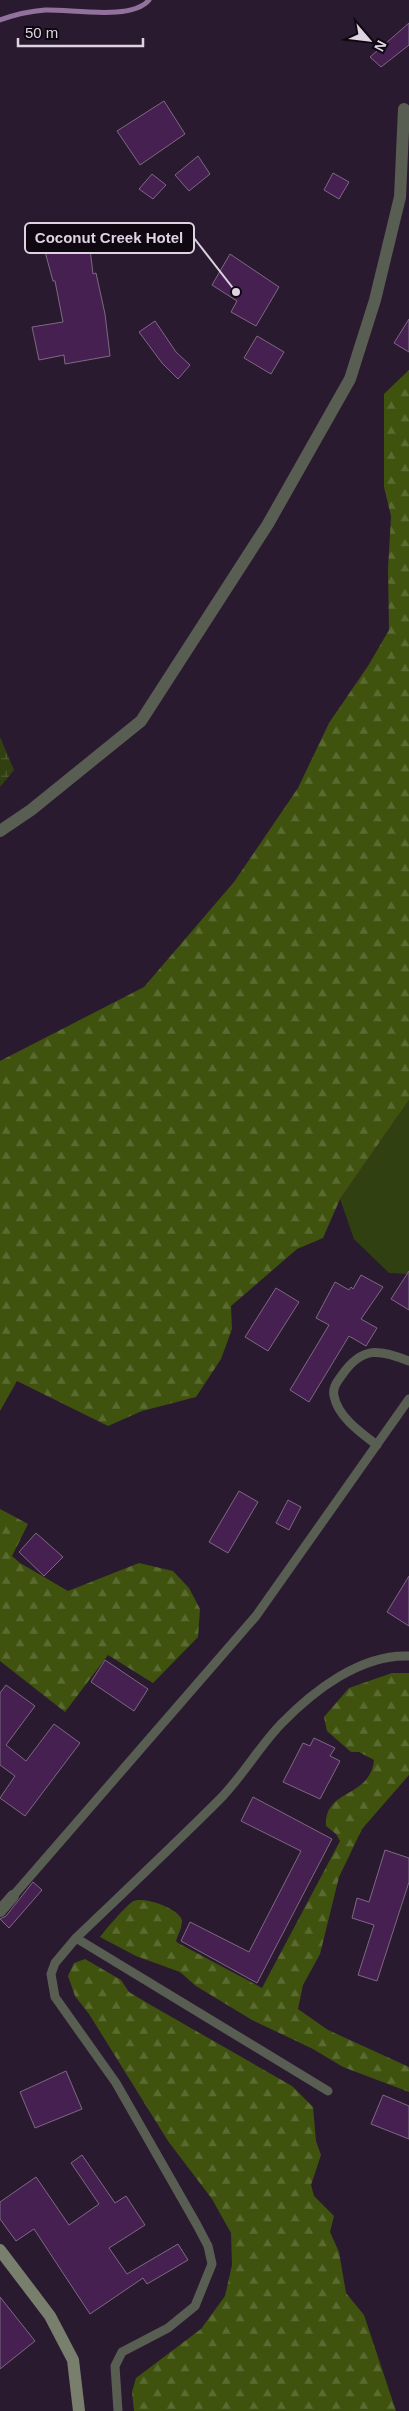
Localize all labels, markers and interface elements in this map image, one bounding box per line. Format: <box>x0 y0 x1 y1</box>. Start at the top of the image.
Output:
scale bar <box>18 15 142 47</box>
north arrow <box>344 15 394 65</box>
text: 50 m <box>25 24 58 41</box>
text: N <box>371 38 390 54</box>
callout: Coconut Creek Hotel <box>25 223 194 253</box>
text: Coconut Creek Hotel <box>35 229 183 246</box>

